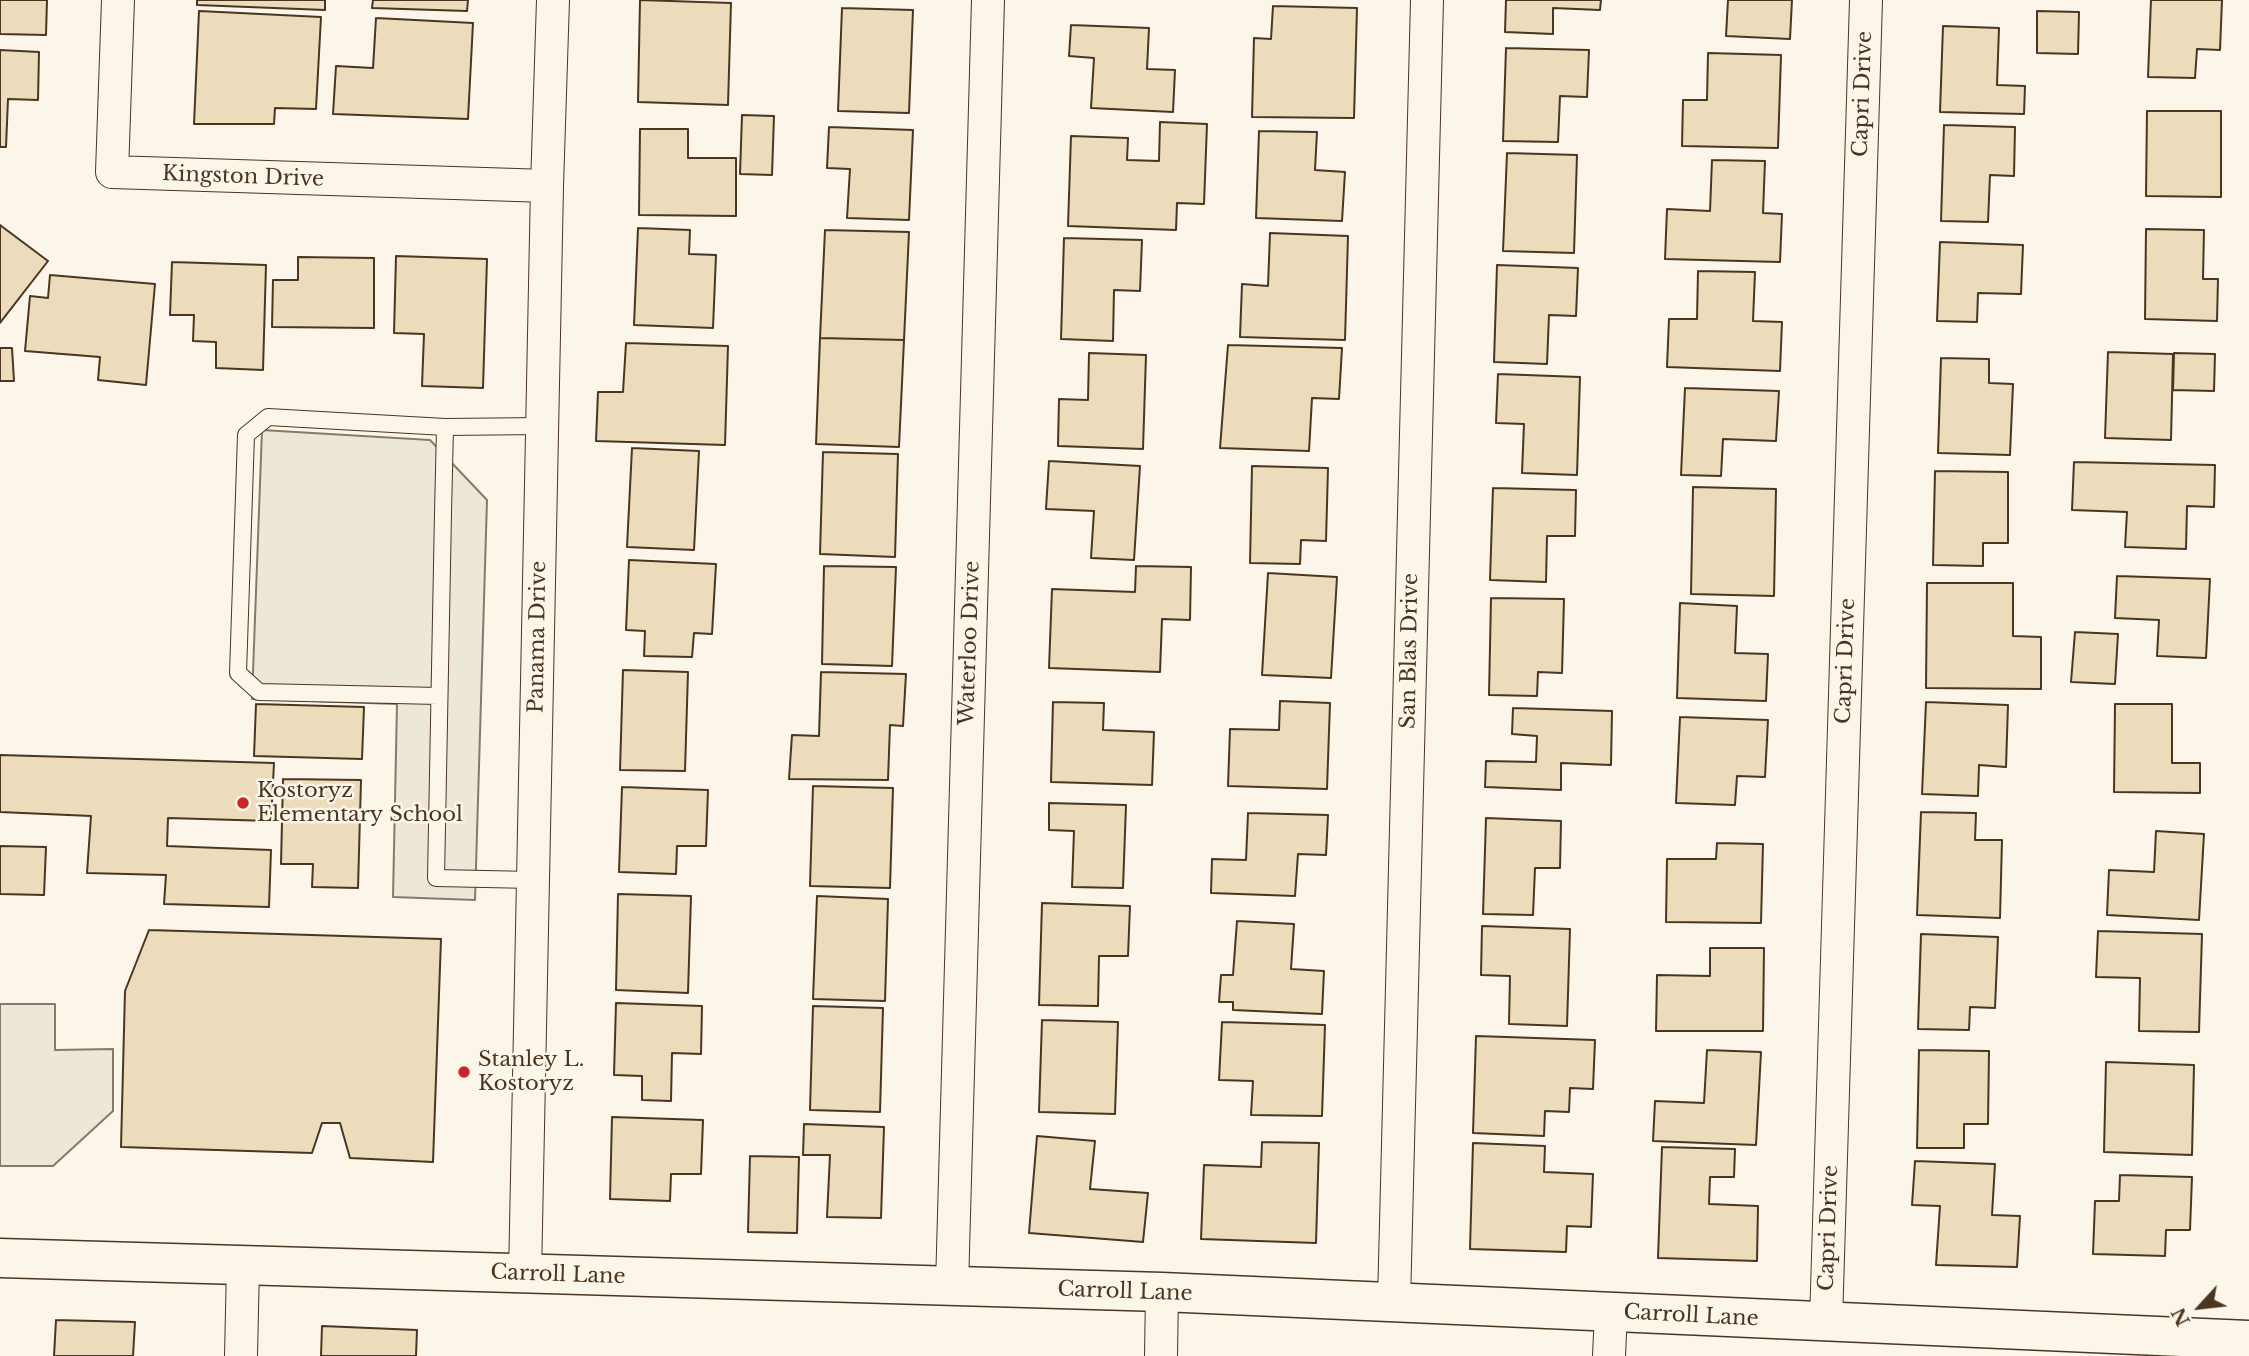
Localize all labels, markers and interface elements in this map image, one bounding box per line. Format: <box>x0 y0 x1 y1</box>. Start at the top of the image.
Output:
street label: Capri Drive <box>1848 31 1878 157</box>
street label: Kingston Drive <box>161 162 325 192</box>
street label: Waterloo Drive <box>955 560 985 726</box>
street label: Panama Drive <box>524 561 552 713</box>
street label: San Blas Drive <box>1396 573 1424 729</box>
street label: Capri Drive <box>1831 598 1861 724</box>
place label: Kostoryz Elementary School <box>257 778 463 828</box>
marker: Kostoryz Elementary School <box>235 795 251 811</box>
place label: Stanley L. Kostoryz <box>478 1047 584 1097</box>
marker: Stanley L. Kostoryz <box>456 1064 472 1080</box>
street label: Capri Drive <box>1814 1165 1844 1291</box>
street label: Carroll Lane <box>490 1260 626 1290</box>
north arrow <box>2165 1272 2235 1342</box>
street label: Carroll Lane <box>1057 1277 1193 1307</box>
street label: Carroll Lane <box>1623 1300 1759 1332</box>
text: N <box>2167 1304 2195 1330</box>

